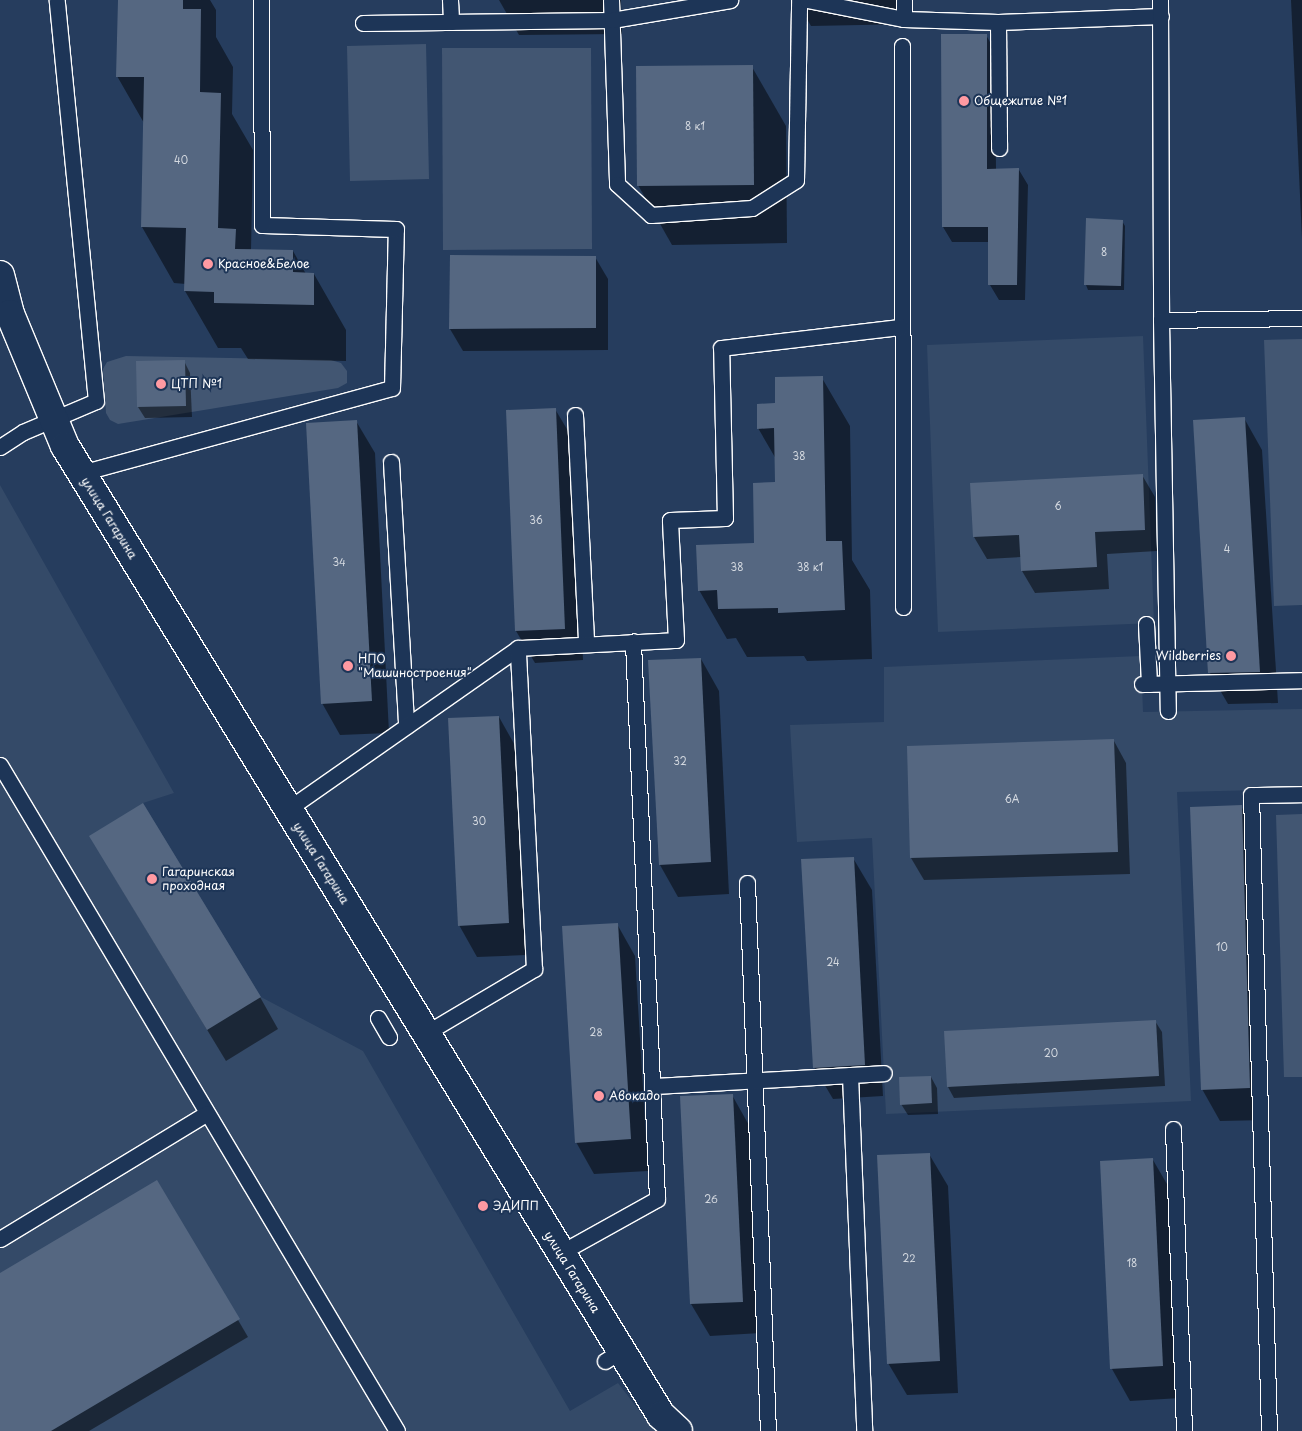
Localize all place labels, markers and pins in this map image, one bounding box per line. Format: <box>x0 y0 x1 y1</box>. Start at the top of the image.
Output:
place label: Общежитие №1 <box>974 94 1067 108</box>
marker: Общежитие №1 <box>958 95 970 107</box>
place label: Красное&Белое <box>218 257 310 271</box>
marker: Красное&Белое <box>202 258 214 270</box>
place label: ЦТП №1 <box>171 377 222 391</box>
marker: ЦТП №1 <box>155 378 167 390</box>
place label: Wildberries <box>1156 649 1221 663</box>
marker: Wildberries <box>1225 650 1237 662</box>
place label: НПО "Машиностроения" <box>358 652 472 680</box>
marker: НПО "Машиностроения" <box>342 660 354 672</box>
place label: Гагаринская проходная <box>162 865 235 893</box>
marker: Гагаринская проходная <box>146 873 158 885</box>
place label: Авокадо <box>609 1089 660 1103</box>
marker: Авокадо <box>593 1090 605 1102</box>
place label: ЭДИПП <box>493 1199 539 1213</box>
marker: ЭДИПП <box>477 1200 489 1212</box>

